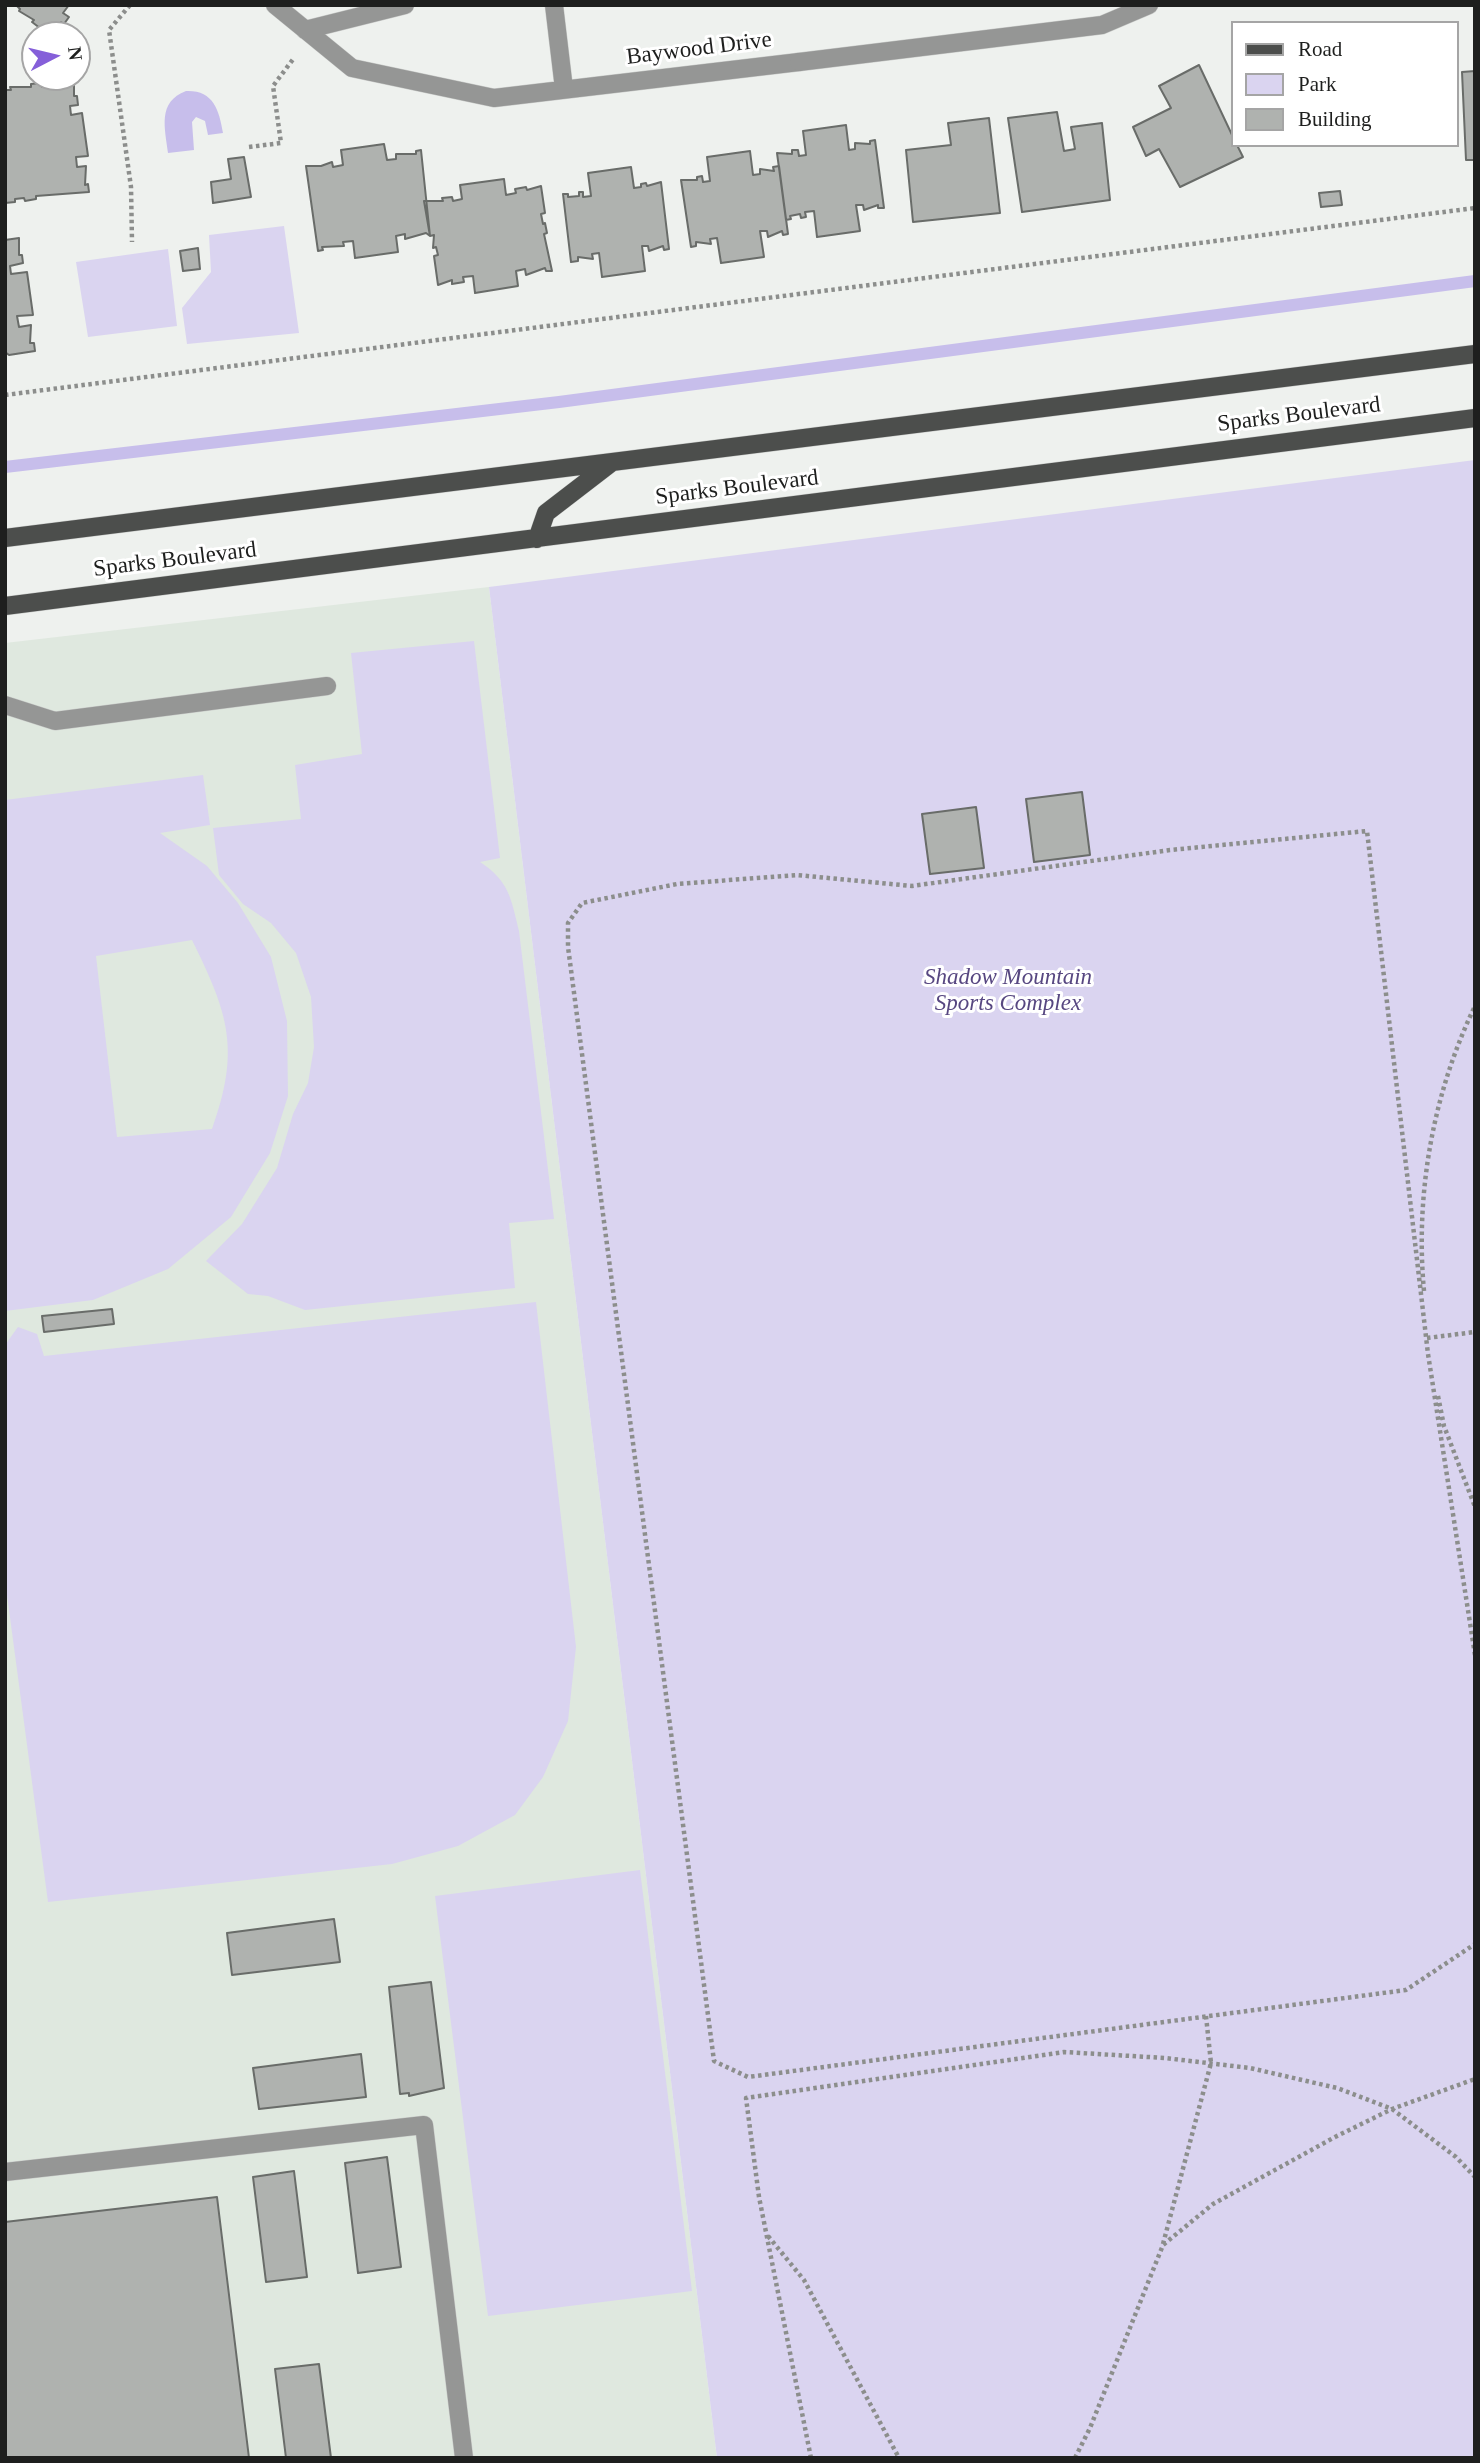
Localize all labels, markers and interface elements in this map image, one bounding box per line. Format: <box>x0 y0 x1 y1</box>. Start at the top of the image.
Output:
north arrow <box>21 21 91 91</box>
legend <box>1232 21 1459 147</box>
street label: Baywood Drive <box>625 26 773 72</box>
text: Road <box>1298 37 1342 61</box>
text: N <box>64 46 87 62</box>
text: Park <box>1298 72 1337 96</box>
text: Building <box>1298 107 1372 131</box>
street label: Sparks Boulevard <box>1216 391 1382 439</box>
street label: Sparks Boulevard <box>654 464 820 512</box>
street label: Sparks Boulevard <box>92 536 258 584</box>
park label: Shadow Mountain Sports Complex <box>924 964 1092 1018</box>

